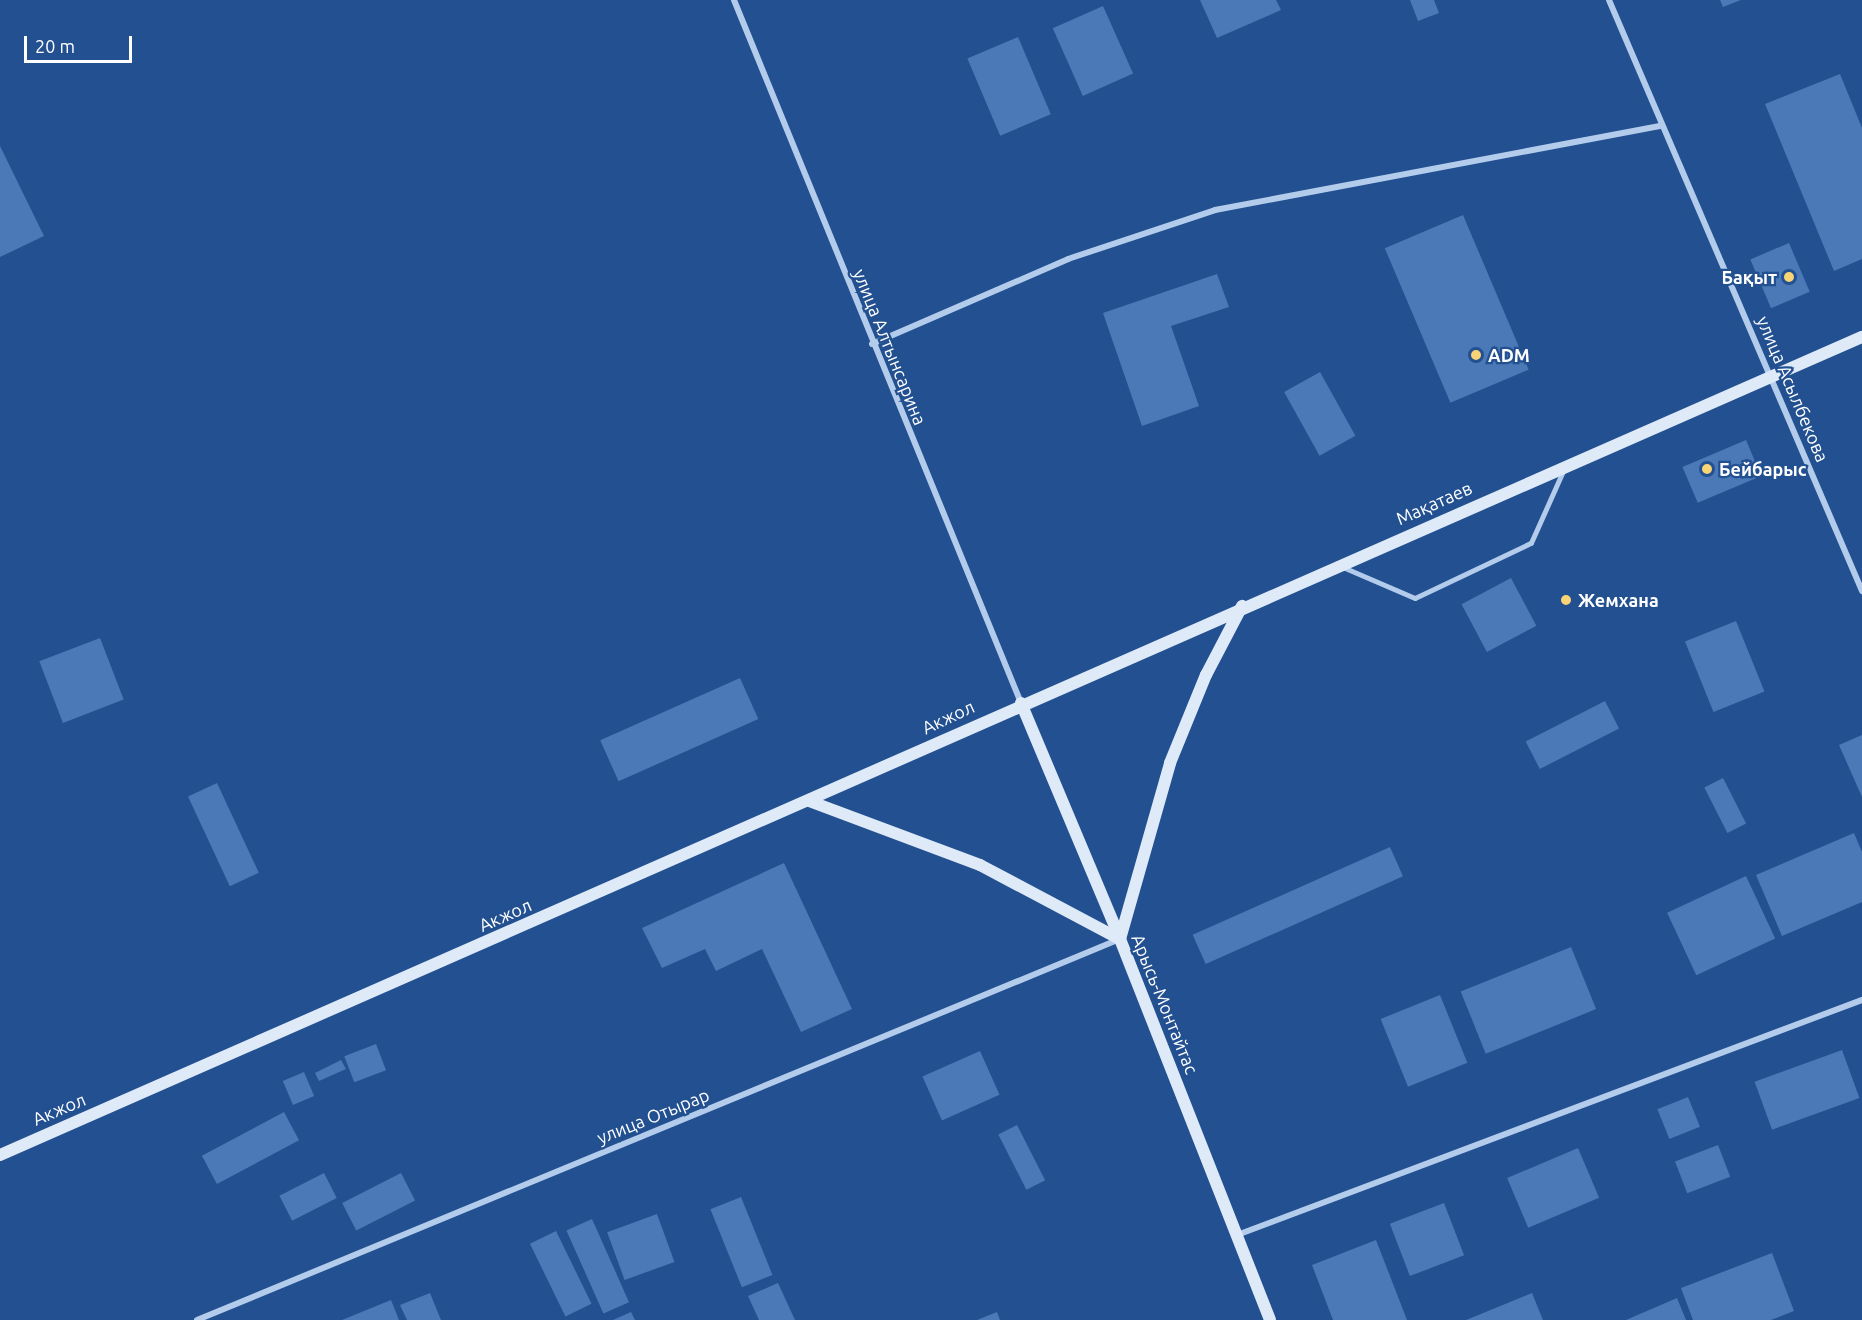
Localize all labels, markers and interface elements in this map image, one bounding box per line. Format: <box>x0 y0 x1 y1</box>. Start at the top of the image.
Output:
scale bar <box>27 24 135 62</box>
text: 20 m <box>35 36 75 56</box>
street label: улица Алтынсарина <box>849 266 931 428</box>
place label: Бақыт <box>1722 266 1777 288</box>
marker: Бақыт <box>1782 270 1796 284</box>
street label: улица Асылбекова <box>1752 313 1834 465</box>
place label: ADM <box>1488 344 1530 366</box>
marker: ADM <box>1469 348 1483 362</box>
place label: Бейбарыс <box>1719 458 1807 480</box>
marker: Бейбарыс <box>1700 462 1714 476</box>
street label: Мақатаев <box>1393 477 1475 529</box>
place label: Жемхана <box>1578 589 1659 611</box>
marker: Жемхана <box>1559 593 1573 607</box>
street label: Акжол <box>918 696 978 738</box>
street label: Акжол <box>475 894 535 936</box>
street label: Арысь-Монтайтас <box>1127 931 1203 1077</box>
street label: улица Отырар <box>594 1084 712 1148</box>
street label: Акжол <box>29 1088 89 1130</box>

